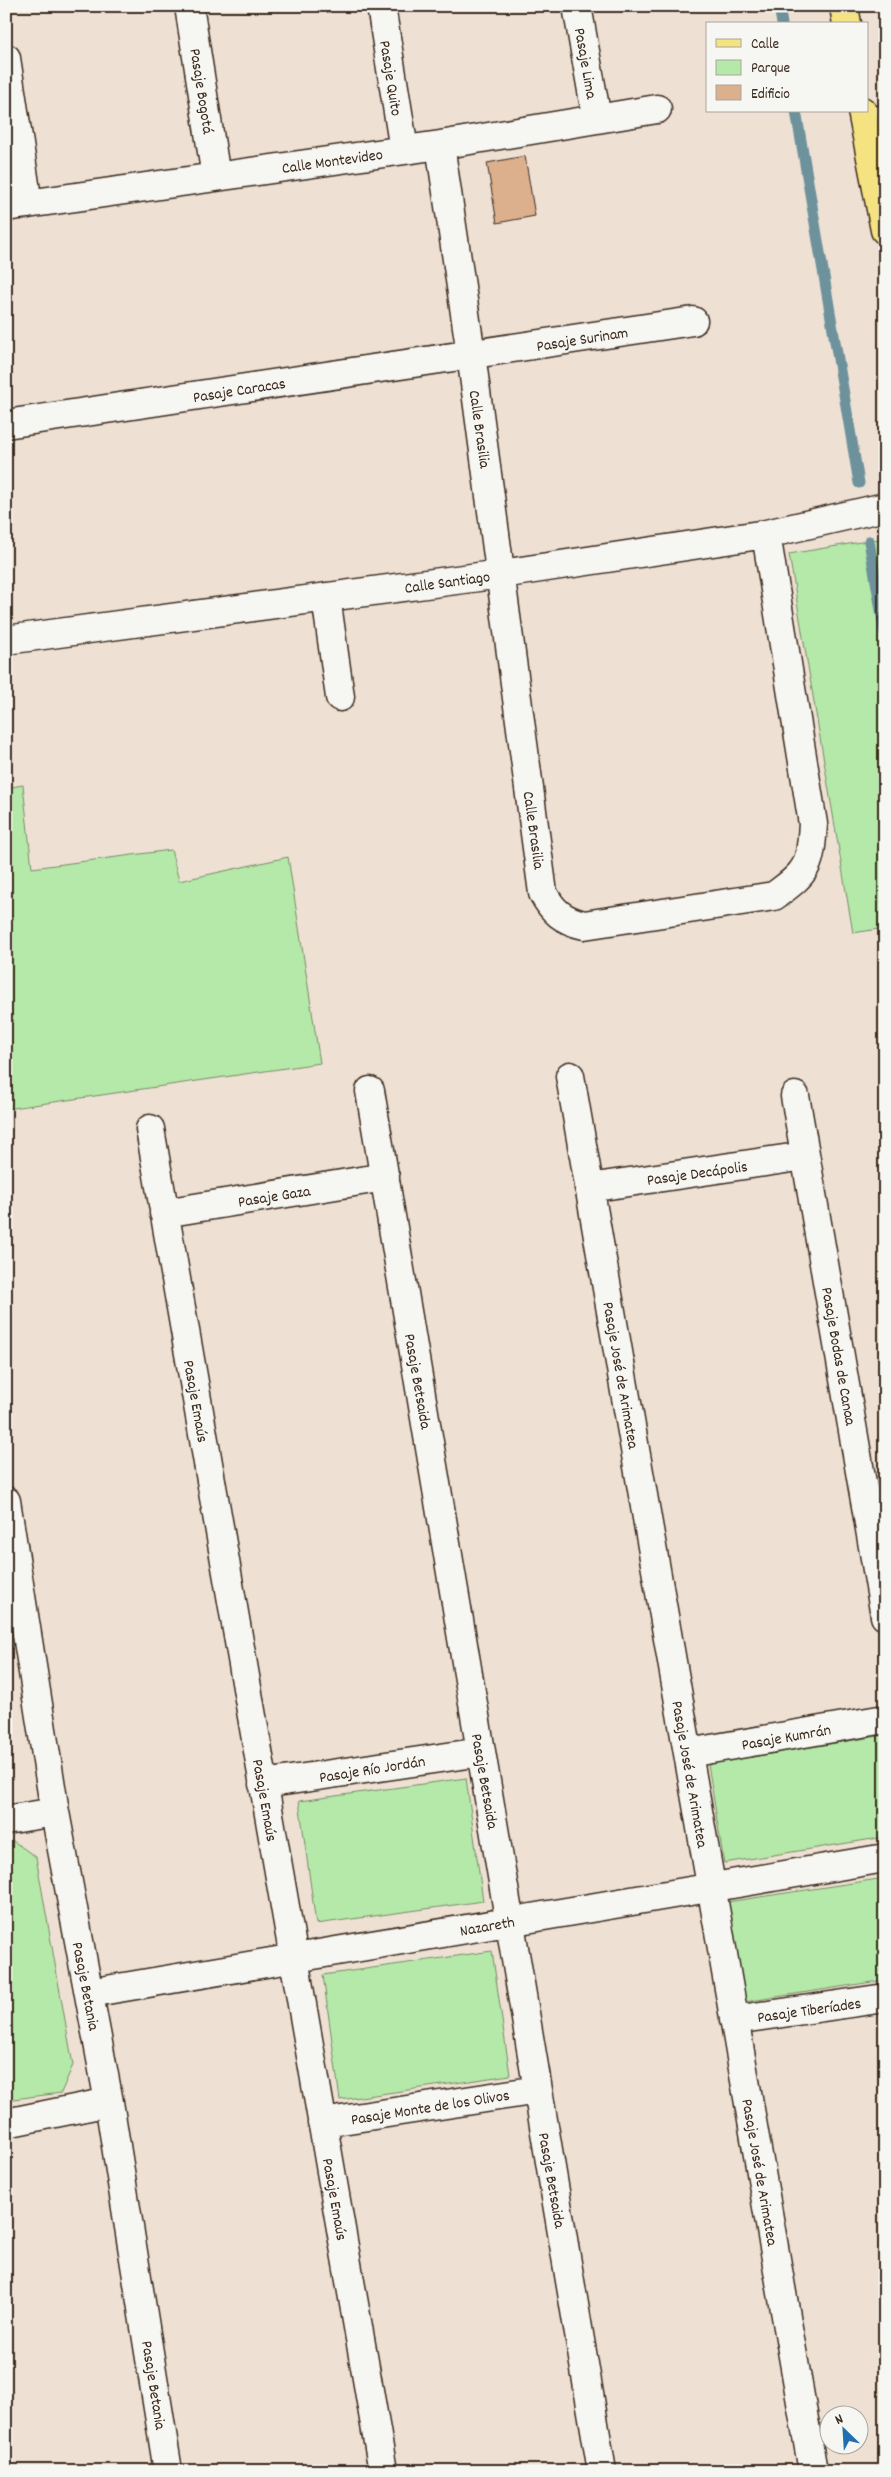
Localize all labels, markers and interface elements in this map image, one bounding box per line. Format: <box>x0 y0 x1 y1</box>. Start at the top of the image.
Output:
legend <box>706 22 868 112</box>
street label: Pasaje Lima <box>567 26 602 101</box>
text: Calle <box>751 34 780 56</box>
street label: Pasaje Quito <box>372 39 407 118</box>
street label: Pasaje Bogotá <box>182 47 219 136</box>
text: Parque <box>751 58 791 80</box>
text: Edificio <box>751 84 790 106</box>
street label: Calle Montevideo <box>280 144 384 181</box>
street label: Pasaje Surinam <box>535 322 630 359</box>
street label: Pasaje Caracas <box>191 373 288 410</box>
street label: Calle Brasilia <box>462 389 495 470</box>
street label: Calle Santiago <box>403 566 492 601</box>
street label: Calle Brasilia <box>516 790 549 871</box>
street label: Pasaje Decápolis <box>645 1156 750 1193</box>
street label: Pasaje Gaza <box>237 1180 313 1215</box>
street label: Pasaje Bodas de Canaa <box>814 1285 861 1428</box>
street label: Pasaje José de Arimatea <box>595 1300 644 1451</box>
street label: Pasaje Betsaida <box>397 1332 436 1431</box>
street label: Pasaje Emaús <box>176 1358 213 1445</box>
street label: Pasaje José de Arimatea <box>664 1699 713 1850</box>
street label: Pasaje Kumrán <box>740 1719 833 1758</box>
street label: Pasaje Betsaida <box>464 1732 503 1831</box>
street label: Pasaje Río Jordán <box>318 1751 427 1790</box>
street label: Pasaje Emaús <box>245 1757 282 1844</box>
street label: Nazareth <box>458 1911 517 1944</box>
street label: Pasaje Betania <box>65 1940 104 2033</box>
street label: Pasaje Tiberíades <box>756 1993 863 2030</box>
street label: Pasaje Monte de los Olivos <box>349 2085 512 2132</box>
street label: Pasaje José de Arimatea <box>734 2097 783 2248</box>
street label: Pasaje Betsaida <box>531 2131 570 2230</box>
street label: Pasaje Emaús <box>315 2156 352 2243</box>
street label: Pasaje Betania <box>134 2339 171 2432</box>
north arrow <box>818 2404 868 2454</box>
text: N <box>832 2409 847 2431</box>

